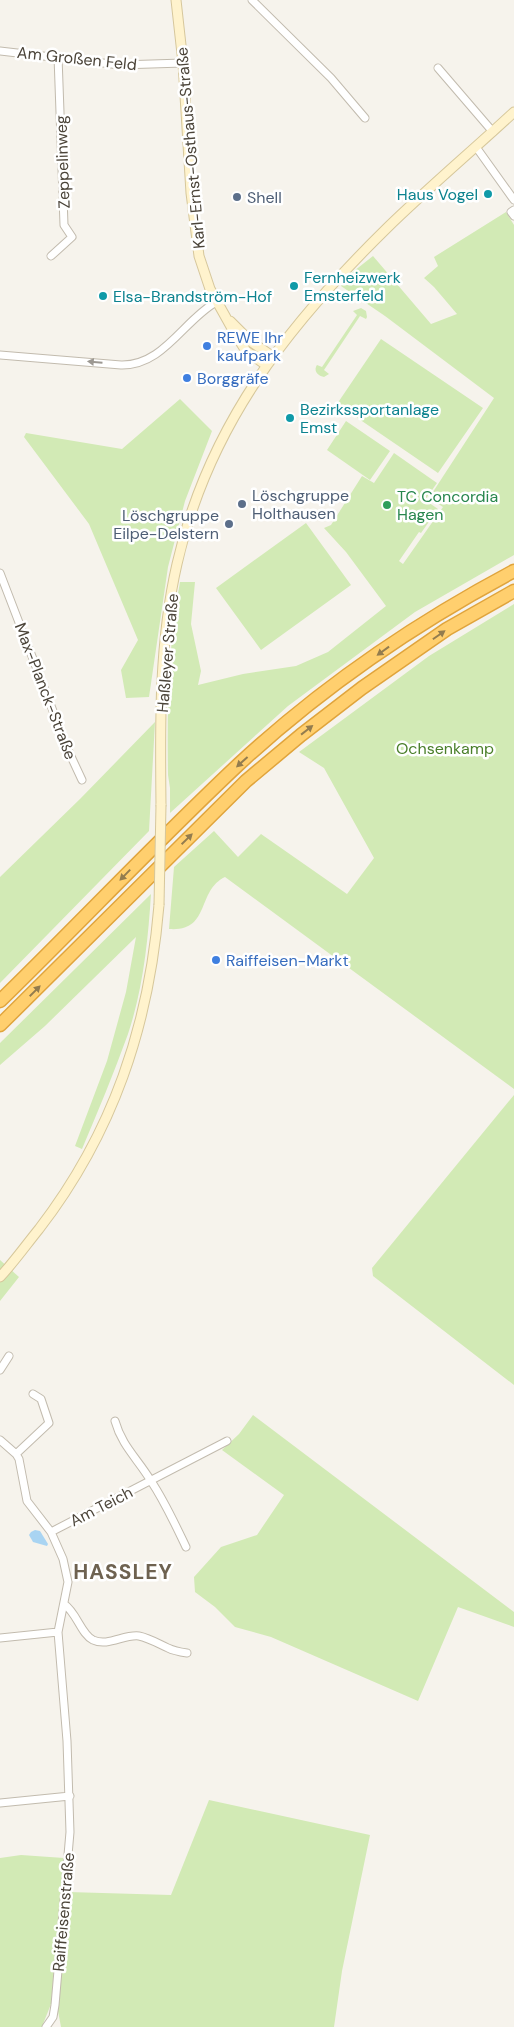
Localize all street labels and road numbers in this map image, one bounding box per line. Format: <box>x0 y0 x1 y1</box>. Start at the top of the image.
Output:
street label: Am Großen Feld <box>16 42 138 75</box>
street label: Karl-Ernst-Osthaus-Straße <box>171 46 210 250</box>
street label: Zeppelinweg <box>50 115 75 209</box>
street label: Haßleyer Straße <box>152 593 183 713</box>
street label: Max-Planck-Straße <box>10 620 81 763</box>
street label: Am Teich <box>66 1482 136 1531</box>
street label: Raiffeisenstraße <box>48 1852 79 1973</box>

